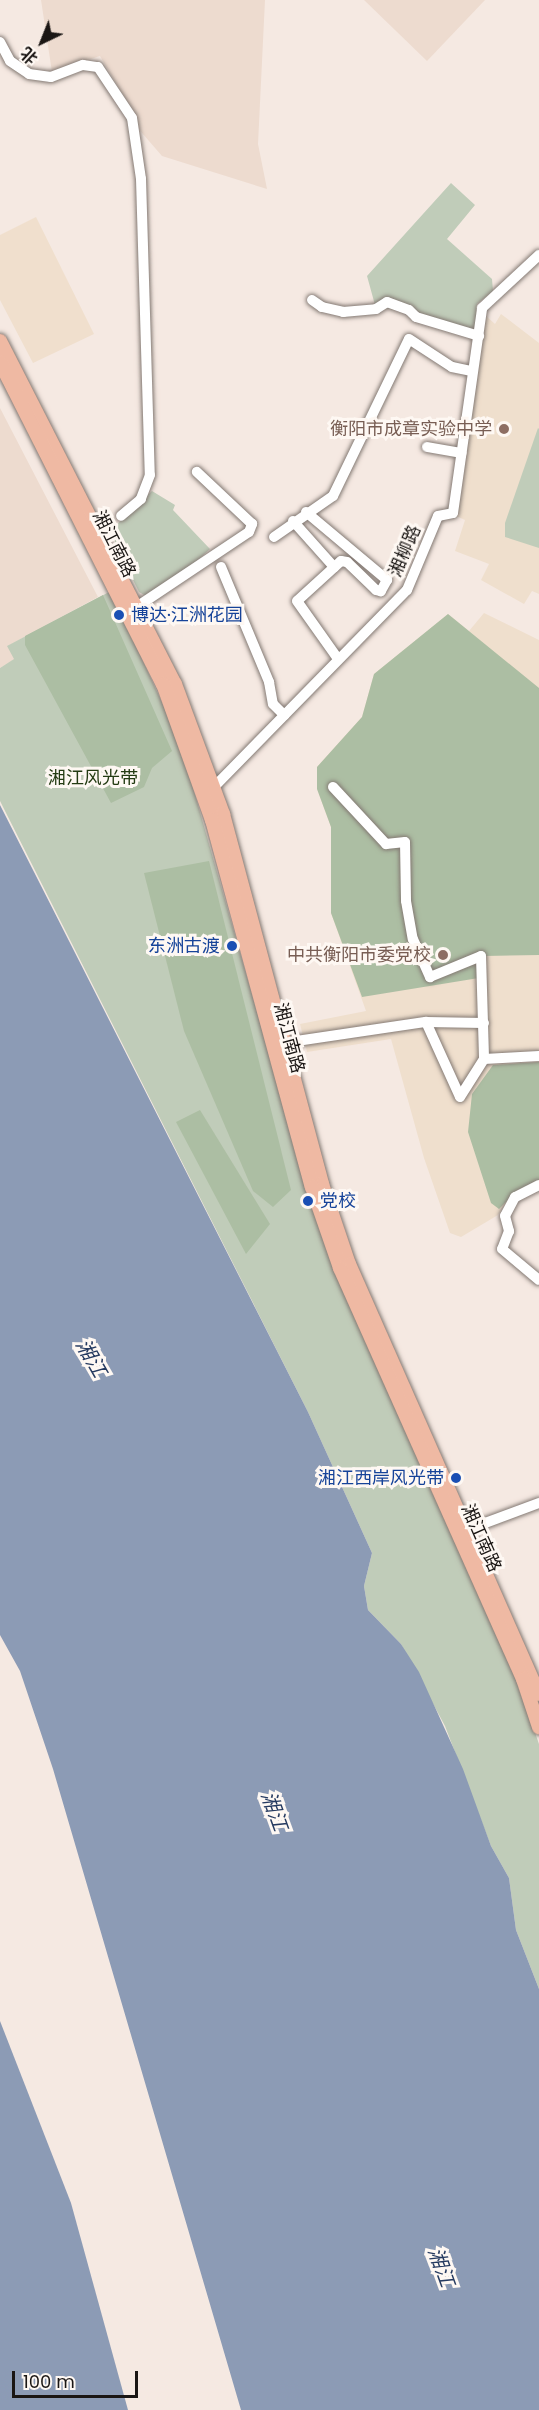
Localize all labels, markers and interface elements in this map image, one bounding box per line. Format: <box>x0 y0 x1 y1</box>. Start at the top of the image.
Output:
north arrow <box>12 12 72 72</box>
text: 北 <box>16 42 43 69</box>
place label: 衡阳市成章实验中学 <box>330 418 492 440</box>
marker: 衡阳市成章实验中学 <box>497 422 511 436</box>
street label: 湘江南路 <box>88 507 140 581</box>
street label: 湘柳路 <box>385 522 425 580</box>
place label: 博达·江洲花园 <box>131 604 243 626</box>
marker: 博达·江洲花园 <box>112 608 126 622</box>
park label: 湘江风光带 <box>48 767 138 789</box>
place label: 东洲古渡 <box>148 935 220 957</box>
marker: 东洲古渡 <box>225 939 239 953</box>
place label: 中共衡阳市委党校 <box>287 944 431 966</box>
marker: 中共衡阳市委党校 <box>436 948 450 962</box>
street label: 湘江南路 <box>269 1000 309 1076</box>
place label: 党校 <box>320 1190 356 1212</box>
marker: 党校 <box>301 1194 315 1208</box>
water label: 湘江 <box>71 1335 111 1381</box>
place label: 湘江西岸风光带 <box>318 1467 444 1489</box>
marker: 湘江西岸风光带 <box>449 1471 463 1485</box>
street label: 湘江南路 <box>456 1501 506 1575</box>
water label: 湘江 <box>256 1788 292 1834</box>
water label: 湘江 <box>423 2244 459 2290</box>
scale bar <box>15 2359 141 2397</box>
text: 100 m <box>23 2369 75 2394</box>

